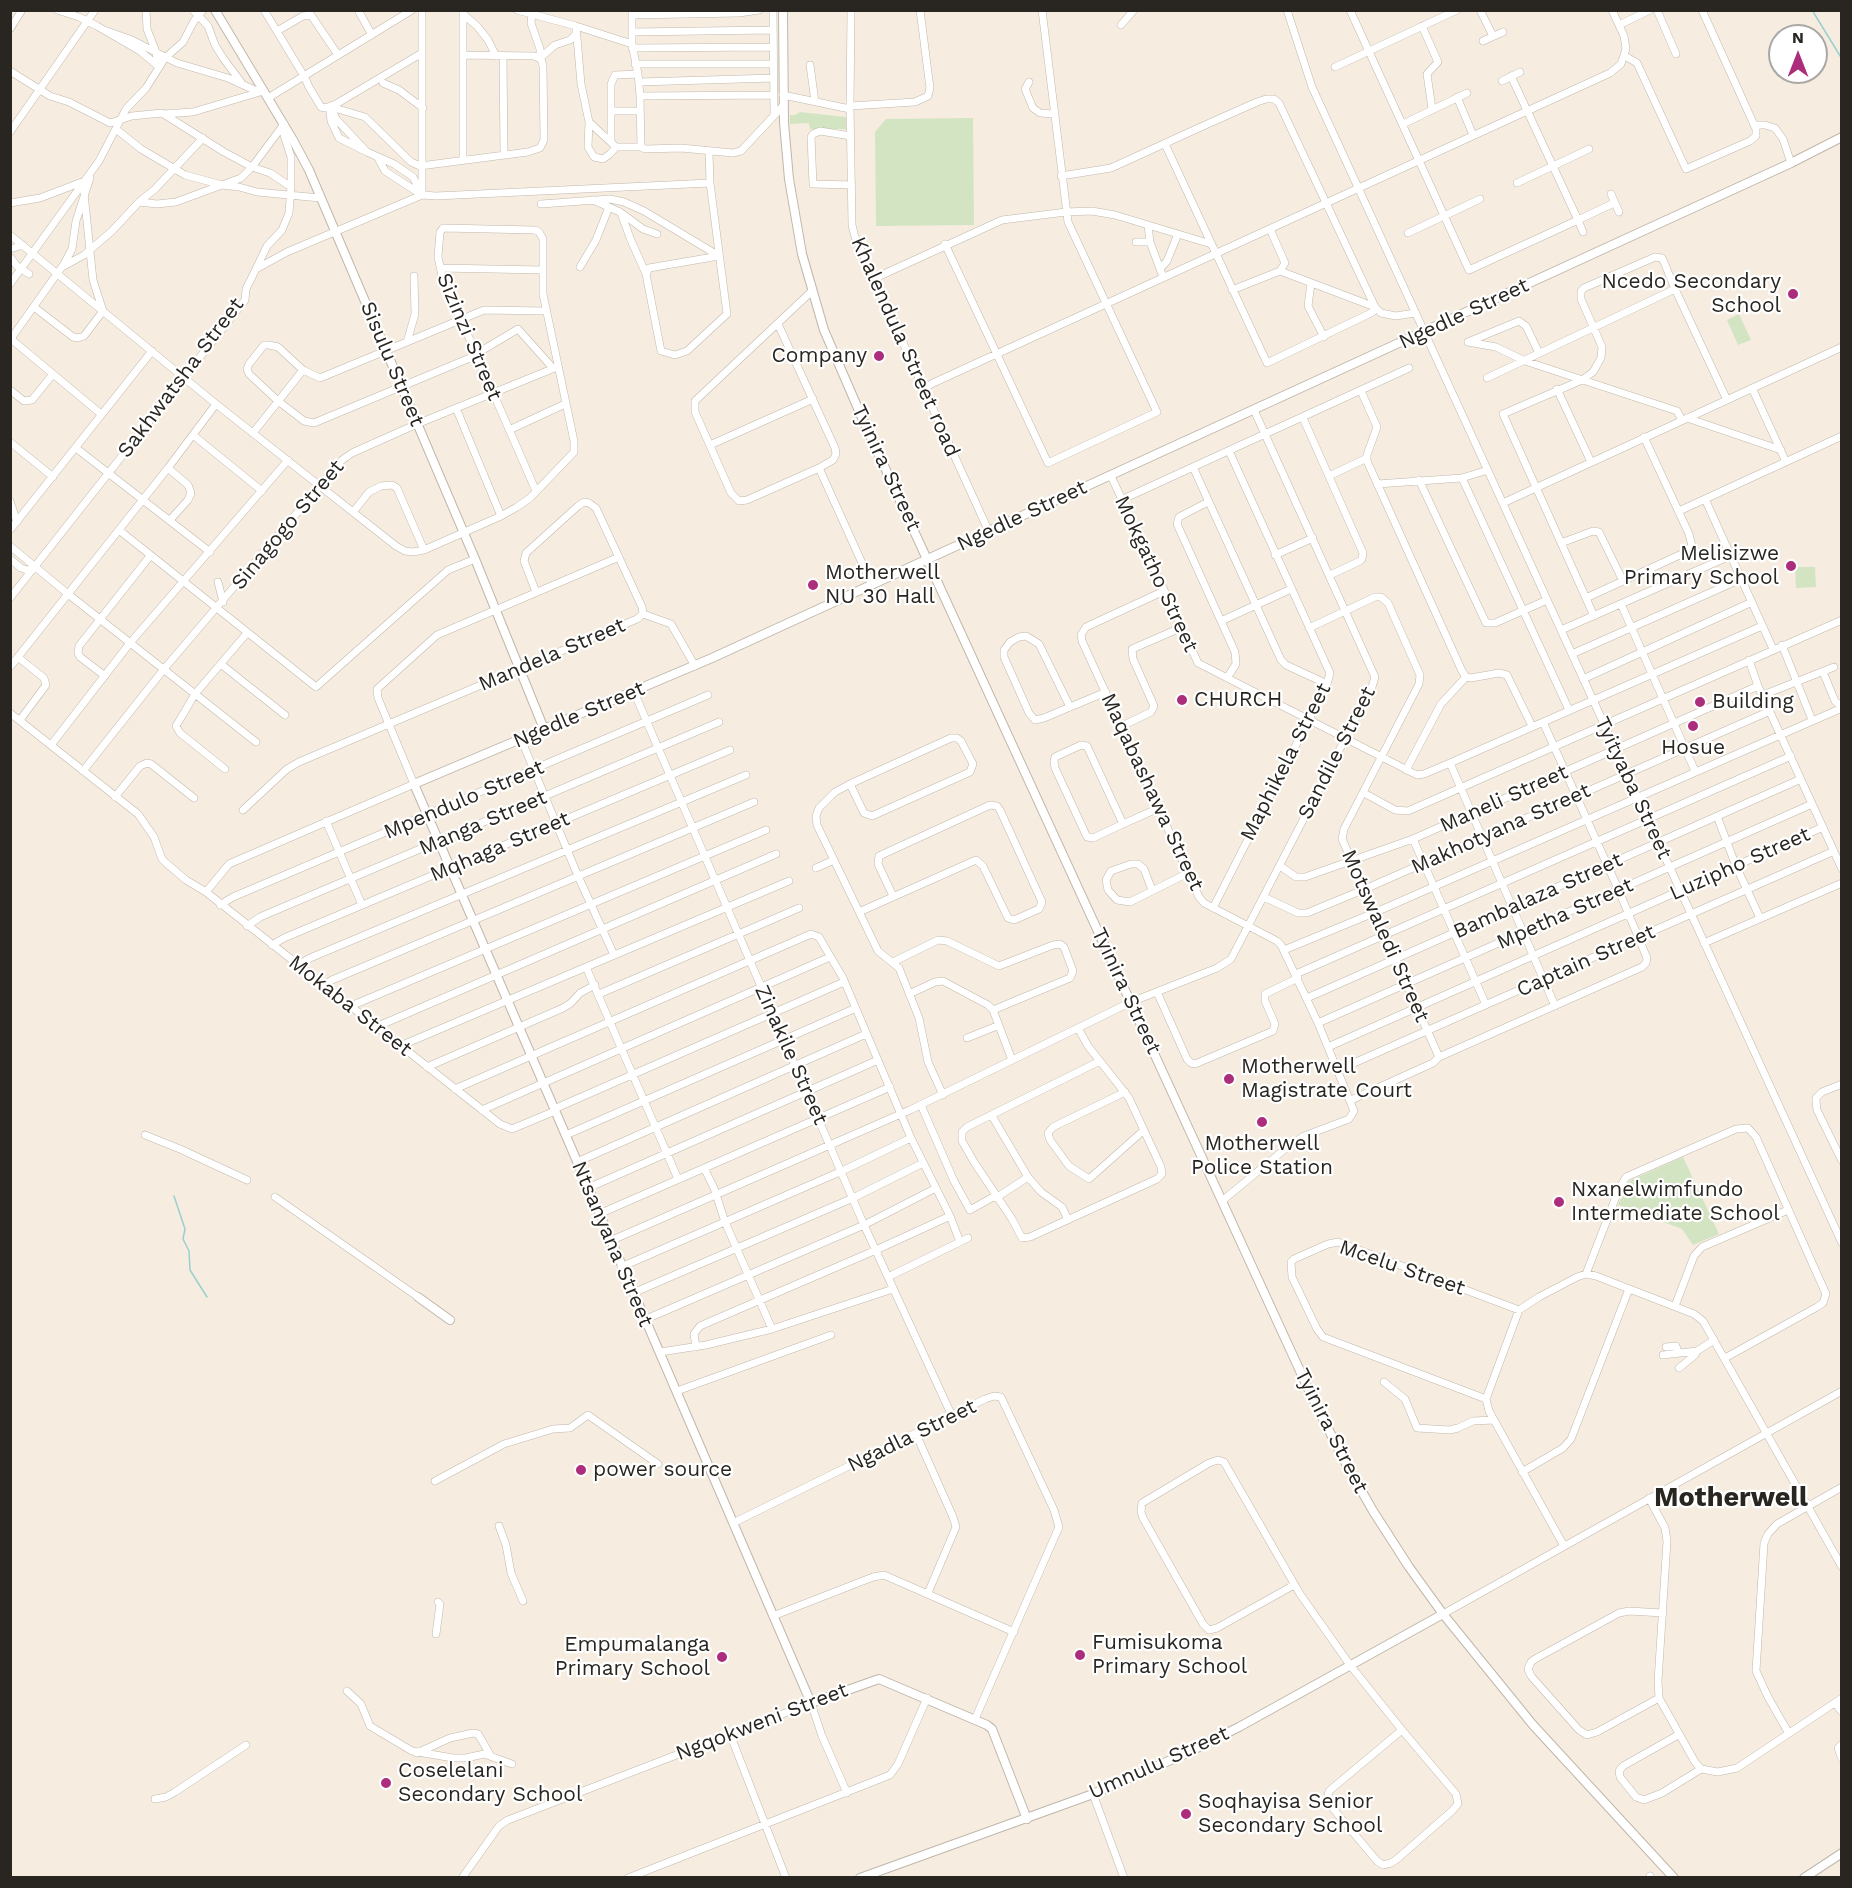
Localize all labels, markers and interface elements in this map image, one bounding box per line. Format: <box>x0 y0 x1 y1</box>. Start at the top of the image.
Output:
north arrow <box>1768 24 1828 84</box>
text: N <box>1792 28 1804 47</box>
street label: Khalendula Street road <box>845 233 965 461</box>
place label: Ncedo Secondary School <box>1602 269 1781 319</box>
street label: Sizinzi Street <box>431 270 507 404</box>
street label: Ngedle Street <box>1395 273 1533 355</box>
marker: Ncedo Secondary School <box>1786 287 1800 301</box>
street label: Sakhwatsha Street <box>113 293 249 463</box>
street label: Sisulu Street <box>354 298 430 430</box>
place label: Company <box>771 343 867 369</box>
marker: Company <box>872 349 886 363</box>
street label: Tyinira Street <box>846 401 926 535</box>
street label: Sinagogo Street <box>226 455 350 595</box>
street label: Ngedle Street <box>953 475 1091 557</box>
street label: Mokgatho Street <box>1109 492 1203 656</box>
place label: Melisizwe Primary School <box>1624 541 1779 591</box>
marker: Melisizwe Primary School <box>1784 559 1798 573</box>
place label: Motherwell NU 30 Hall <box>825 560 940 610</box>
marker: Motherwell NU 30 Hall <box>806 578 820 592</box>
street label: Mandela Street <box>475 613 629 697</box>
street label: Ngedle Street <box>509 676 649 754</box>
street label: Maphikela Street <box>1235 679 1337 845</box>
street label: Sandile Street <box>1293 682 1381 824</box>
place label: CHURCH <box>1194 687 1282 713</box>
street label: Maqabashawa Street <box>1095 689 1209 895</box>
place label: Building <box>1712 689 1794 715</box>
marker: CHURCH <box>1175 693 1189 707</box>
marker: Building <box>1693 695 1707 709</box>
street label: Tyityaba Street <box>1589 713 1677 863</box>
marker: Hosue <box>1686 719 1700 733</box>
place label: Hosue <box>1661 735 1725 761</box>
street label: Mpendulo Street <box>380 755 548 845</box>
street label: Maneli Street <box>1436 760 1572 838</box>
street label: Makhotyana Street <box>1407 778 1595 880</box>
street label: Manga Street <box>415 785 551 861</box>
street label: Mqhaga Street <box>426 806 574 888</box>
street label: Luzipho Street <box>1666 822 1814 906</box>
street label: Motswaledi Street <box>1336 846 1434 1026</box>
street label: Bambalaza Street <box>1450 847 1626 945</box>
street label: Mpetha Street <box>1493 873 1637 955</box>
street label: Captain Street <box>1513 919 1659 1003</box>
street label: Tyinira Street <box>1086 924 1166 1058</box>
street label: Mokaba Street <box>283 950 417 1062</box>
street label: Zinakile Street <box>749 981 833 1129</box>
place label: Motherwell Magistrate Court <box>1241 1054 1412 1104</box>
marker: Motherwell Magistrate Court <box>1222 1072 1236 1086</box>
marker: Motherwell Police Station <box>1255 1115 1269 1129</box>
place label: Motherwell Police Station <box>1191 1131 1333 1181</box>
street label: Ntsanyana Street <box>566 1157 658 1331</box>
place label: Nxanelwimfundo Intermediate School <box>1571 1177 1780 1227</box>
marker: Nxanelwimfundo Intermediate School <box>1552 1195 1566 1209</box>
street label: Mcelu Street <box>1336 1235 1468 1301</box>
street label: Tyinira Street <box>1289 1364 1373 1498</box>
street label: Ngadla Street <box>844 1394 980 1478</box>
place label: power source <box>593 1457 732 1483</box>
marker: power source <box>574 1463 588 1477</box>
district label: Motherwell <box>1654 1482 1808 1514</box>
place label: Fumisukoma Primary School <box>1092 1630 1247 1680</box>
place label: Empumalanga Primary School <box>555 1632 710 1682</box>
marker: Fumisukoma Primary School <box>1073 1648 1087 1662</box>
marker: Empumalanga Primary School <box>715 1650 729 1664</box>
street label: Ngqokweni Street <box>672 1678 852 1766</box>
street label: Umnulu Street <box>1085 1721 1233 1805</box>
place label: Coselelani Secondary School <box>398 1758 582 1808</box>
marker: Coselelani Secondary School <box>379 1776 393 1790</box>
place label: Soqhayisa Senior Secondary School <box>1198 1789 1382 1839</box>
marker: Soqhayisa Senior Secondary School <box>1179 1807 1193 1821</box>

